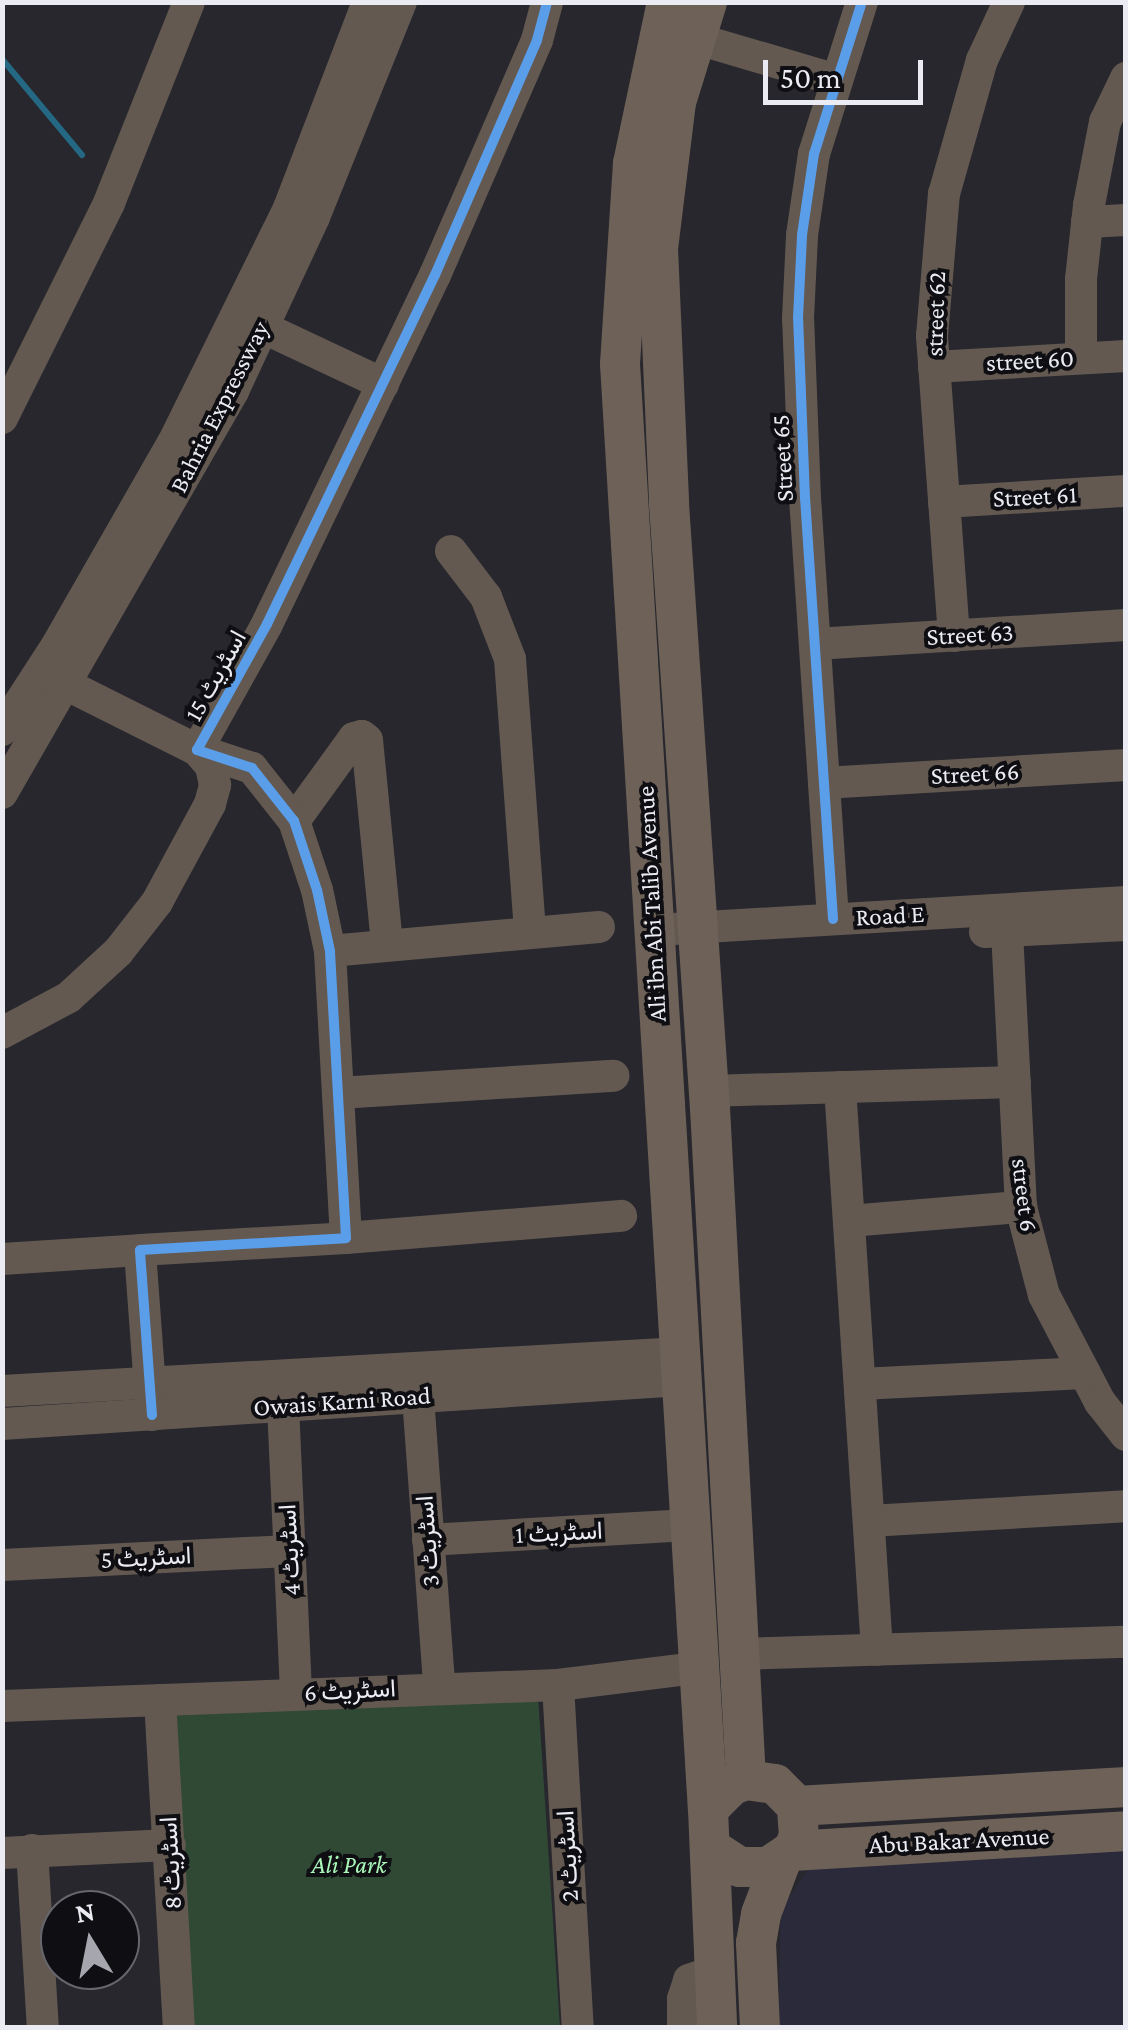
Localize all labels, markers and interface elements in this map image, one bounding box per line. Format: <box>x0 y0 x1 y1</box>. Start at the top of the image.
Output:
scale bar <box>768 40 928 102</box>
text: 50 m <box>780 61 841 94</box>
street label: street 62 <box>920 271 952 357</box>
street label: Bahria Expressway <box>164 316 276 498</box>
street label: street 60 <box>985 344 1075 378</box>
street label: Street 65 <box>766 414 800 502</box>
street label: Street 61 <box>992 480 1078 514</box>
street label: Street 63 <box>926 618 1014 652</box>
street label: اسٹریٹ 15 <box>179 625 253 727</box>
street label: Street 66 <box>930 757 1020 791</box>
street label: Ali ibn Abi Talib Avenue <box>631 785 673 1023</box>
street label: Road E <box>855 899 925 933</box>
street label: street 6 <box>1005 1156 1043 1234</box>
street label: Owais Karni Road <box>252 1381 432 1423</box>
street label: اسٹریٹ 3 <box>410 1494 446 1588</box>
street label: اسٹریٹ 4 <box>273 1503 307 1597</box>
street label: اسٹریٹ 1 <box>514 1516 604 1550</box>
street label: اسٹریٹ 5 <box>100 1541 192 1575</box>
street label: اسٹریٹ 6 <box>303 1674 397 1708</box>
street label: اسٹریٹ 2 <box>551 1810 585 1902</box>
street label: اسٹریٹ 8 <box>154 1816 188 1910</box>
street label: Abu Bakar Avenue <box>868 1821 1050 1861</box>
park label: Ali Park <box>311 1850 387 1880</box>
north arrow <box>40 1890 140 1990</box>
text: N <box>73 1895 97 1929</box>

